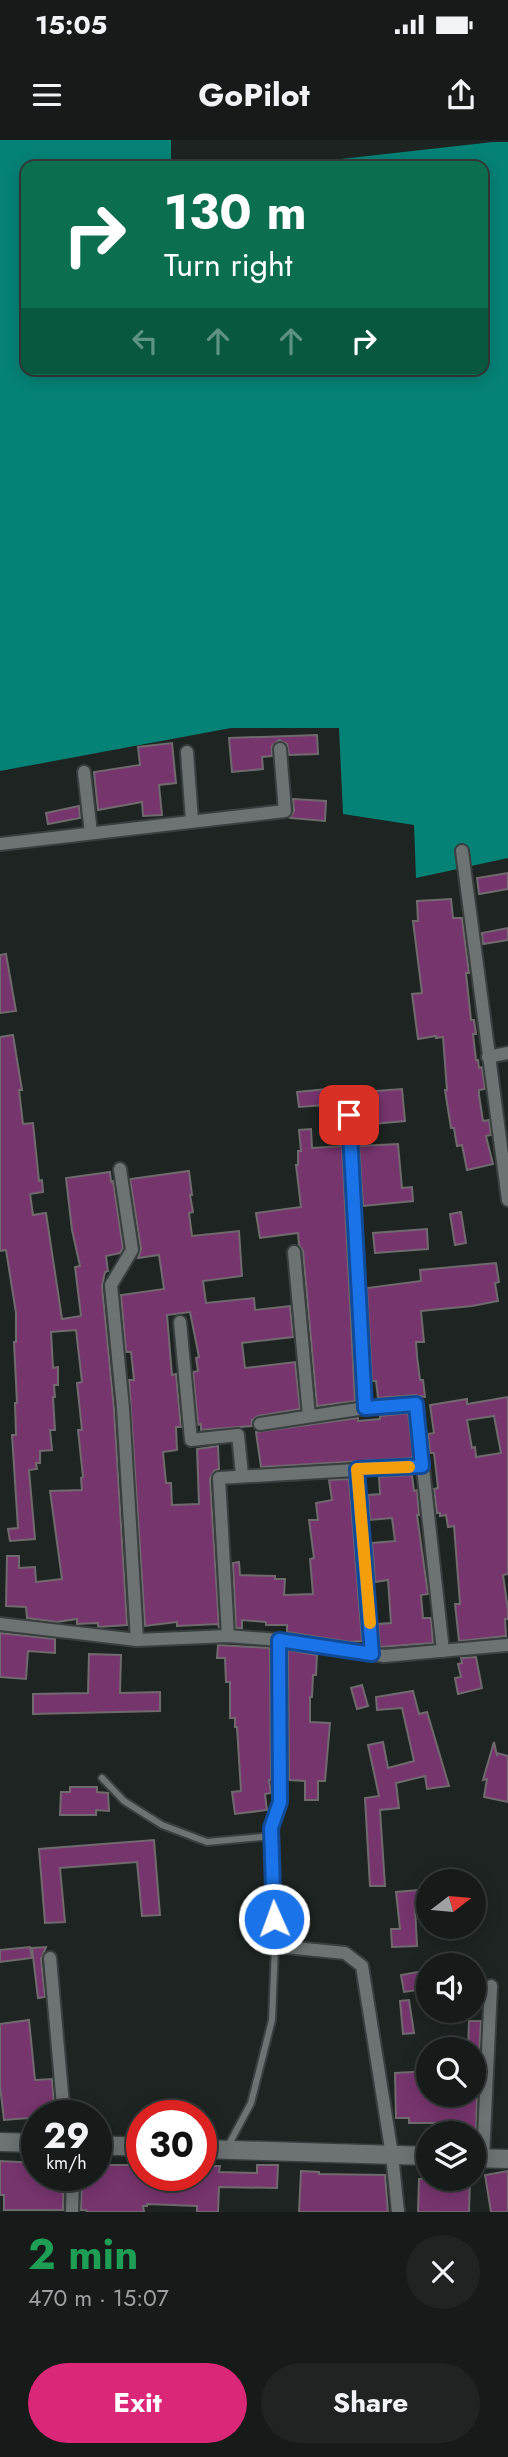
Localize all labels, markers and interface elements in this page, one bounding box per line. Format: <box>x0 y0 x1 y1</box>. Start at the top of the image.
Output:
text: 15:05 <box>35 6 107 44</box>
text: GoPilot <box>198 72 310 118</box>
icon: menu <box>28 76 66 114</box>
icon: share <box>442 76 480 114</box>
text: 130 m <box>164 177 307 247</box>
icon: right <box>49 189 140 280</box>
text: Turn right <box>164 242 293 288</box>
icon: left <box>126 322 164 360</box>
icon: ahead <box>199 322 237 360</box>
icon: ahead <box>272 322 310 360</box>
icon: right <box>345 322 383 360</box>
pin <box>319 1085 379 1145</box>
icon: arrive <box>330 1096 368 1134</box>
north arrow <box>416 1869 486 1939</box>
map controls <box>416 1869 486 2191</box>
position arrow <box>237 1882 311 1956</box>
button: sound <box>416 1953 486 2023</box>
button: search <box>416 2037 486 2107</box>
speed limit sign: 30 <box>126 2100 217 2191</box>
text: 29 <box>43 2111 90 2161</box>
button: layers <box>416 2121 486 2191</box>
text: km/h <box>46 2150 87 2176</box>
text: 2 min <box>28 2224 138 2285</box>
button: close <box>406 2235 480 2309</box>
text: 470 m · 15:07 <box>28 2281 169 2315</box>
button: Exit <box>28 2363 247 2443</box>
button: Share <box>261 2363 480 2443</box>

